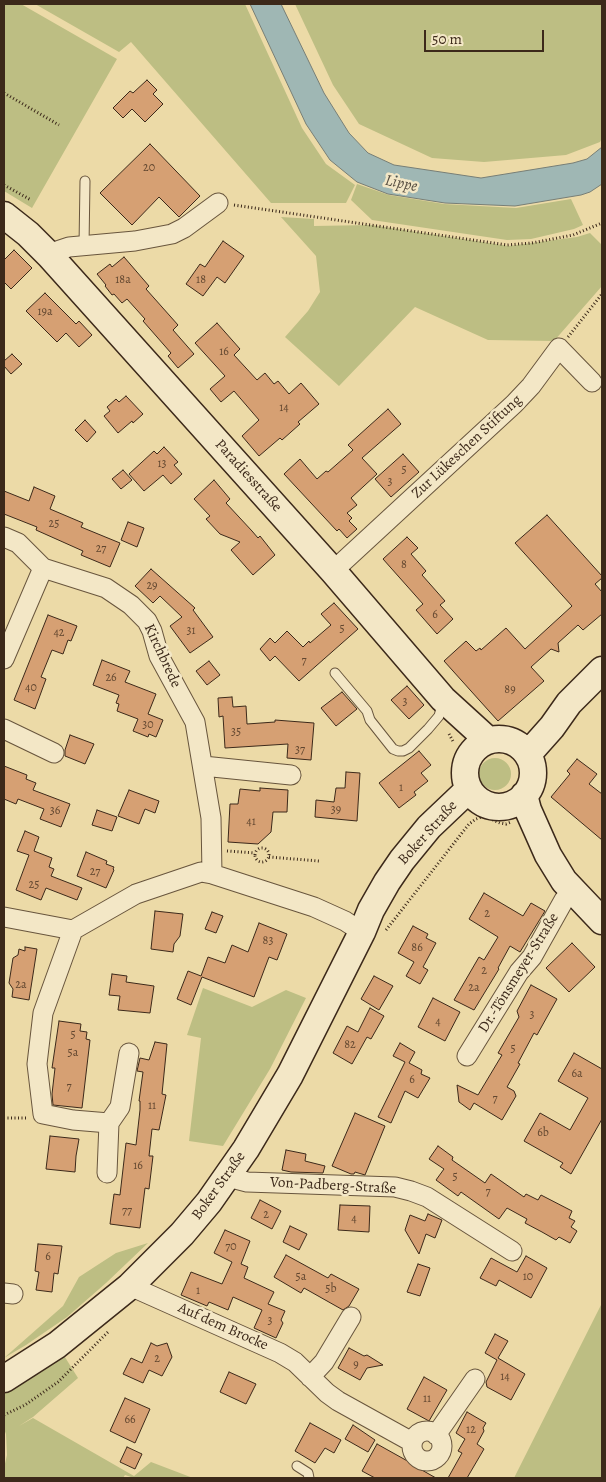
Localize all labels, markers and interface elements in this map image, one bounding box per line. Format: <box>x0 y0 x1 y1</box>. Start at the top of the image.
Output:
scale bar <box>426 20 546 52</box>
text: 50 m <box>432 29 462 49</box>
house number: 20 <box>143 161 155 175</box>
water label: Lippe <box>383 171 419 197</box>
house number: 18a <box>115 273 131 287</box>
house number: 18 <box>196 273 206 287</box>
house number: 19a <box>37 305 53 319</box>
house number: 16 <box>219 345 229 359</box>
street label: Zur Lükeschen Stiftung <box>408 391 526 503</box>
house number: 14 <box>279 401 289 415</box>
street label: Paradiesstraße <box>211 436 285 516</box>
house number: 13 <box>157 457 167 471</box>
house number: 5 <box>401 463 407 477</box>
house number: 3 <box>388 475 392 489</box>
house number: 25 <box>49 517 59 531</box>
house number: 27 <box>96 542 106 556</box>
house number: 8 <box>401 558 407 572</box>
house number: 29 <box>146 579 158 593</box>
house number: 6 <box>432 608 438 622</box>
street label: Kirchbrede <box>139 621 185 691</box>
house number: 5 <box>339 622 345 636</box>
house number: 31 <box>186 624 196 638</box>
house number: 42 <box>53 626 65 640</box>
house number: 7 <box>301 654 307 668</box>
house number: 26 <box>105 671 117 685</box>
house number: 40 <box>25 681 37 695</box>
house number: 89 <box>504 683 516 697</box>
house number: 3 <box>403 695 407 709</box>
house number: 30 <box>142 718 154 732</box>
house number: 35 <box>231 725 241 739</box>
house number: 37 <box>295 743 305 757</box>
house number: 1 <box>399 781 403 795</box>
street label: Boker Straße <box>395 797 461 869</box>
house number: 39 <box>331 803 341 817</box>
house number: 36 <box>50 804 60 818</box>
house number: 41 <box>246 815 256 829</box>
house number: 27 <box>90 865 100 879</box>
house number: 25 <box>29 878 39 892</box>
house number: 2 <box>484 907 490 921</box>
street label: Dr.-Tönsmeyer-Straße <box>475 910 563 1036</box>
house number: 83 <box>263 934 273 948</box>
house number: 86 <box>411 941 423 955</box>
house number: 2 <box>481 964 487 978</box>
house number: 2a <box>15 978 27 992</box>
house number: 2a <box>468 981 480 995</box>
house number: 3 <box>530 1008 534 1022</box>
house number: 4 <box>435 1015 441 1029</box>
house number: 5 <box>70 1028 76 1042</box>
house number: 82 <box>344 1038 356 1052</box>
house number: 5 <box>510 1042 516 1056</box>
house number: 5a <box>68 1046 78 1060</box>
house number: 6a <box>571 1067 583 1081</box>
house number: 6 <box>409 1073 415 1087</box>
house number: 7 <box>66 1080 72 1094</box>
house number: 7 <box>492 1092 498 1106</box>
house number: 11 <box>148 1099 156 1113</box>
house number: 6b <box>537 1126 549 1140</box>
street label: Boker Straße <box>188 1148 250 1224</box>
house number: 16 <box>133 1159 143 1173</box>
house number: 5 <box>452 1170 458 1184</box>
street label: Von-Padberg-Straße <box>269 1174 397 1198</box>
house number: 7 <box>485 1185 491 1199</box>
house number: 77 <box>122 1204 132 1218</box>
house number: 2 <box>263 1208 269 1222</box>
house number: 4 <box>351 1212 357 1226</box>
house number: 70 <box>225 1240 237 1254</box>
house number: 6 <box>45 1250 51 1264</box>
house number: 5a <box>296 1270 306 1284</box>
house number: 10 <box>523 1270 533 1284</box>
house number: 5b <box>325 1282 337 1296</box>
house number: 1 <box>196 1284 200 1298</box>
street label: Auf dem Brocke <box>175 1299 271 1355</box>
house number: 3 <box>268 1314 272 1328</box>
house number: 2 <box>154 1352 160 1366</box>
house number: 9 <box>353 1358 359 1372</box>
house number: 14 <box>500 1370 510 1384</box>
house number: 11 <box>423 1392 431 1406</box>
house number: 66 <box>124 1413 136 1427</box>
house number: 12 <box>466 1423 476 1437</box>

